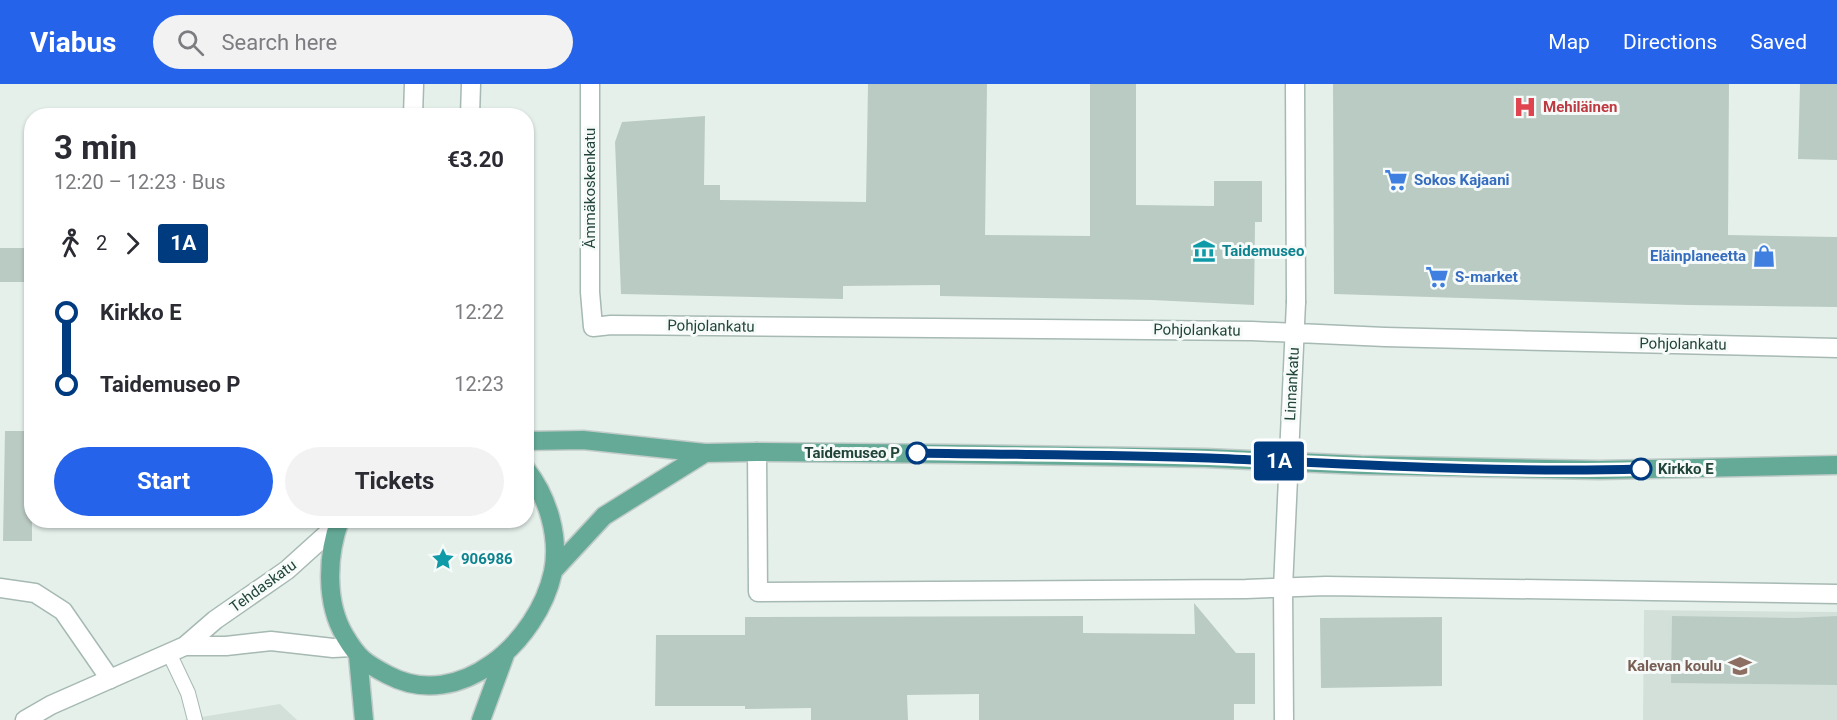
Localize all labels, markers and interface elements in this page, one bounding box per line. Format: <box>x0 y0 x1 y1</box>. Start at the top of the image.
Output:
search box <box>153 15 573 69</box>
text: Viabus <box>30 26 117 59</box>
icon: search <box>174 26 207 59</box>
text: Search here <box>222 30 337 55</box>
text: Map <box>1548 30 1590 54</box>
text: Directions <box>1623 30 1717 54</box>
text: Saved <box>1750 30 1807 54</box>
hospital icon: Mehiläinen <box>1512 94 1538 120</box>
place label: Mehiläinen <box>1543 98 1618 116</box>
text: 3 min <box>54 128 137 167</box>
street label: Ämmäkoskenkatu <box>581 128 599 248</box>
text: €3.20 <box>447 147 504 172</box>
supermarket icon: Sokos Kajaani <box>1383 167 1409 193</box>
text: 12:20 – 12:23 · Bus <box>54 170 226 194</box>
place label: Sokos Kajaani <box>1414 171 1510 189</box>
icon: walk <box>54 227 87 260</box>
icon: forward <box>116 227 149 260</box>
text: 2 <box>96 231 107 255</box>
text: 1A <box>170 231 196 255</box>
museum icon: Taidemuseo <box>1191 238 1217 264</box>
place label: Taidemuseo <box>1222 242 1304 260</box>
shop icon: Eläinplaneetta <box>1751 243 1777 269</box>
place label: Eläinplaneetta <box>1650 247 1746 265</box>
supermarket icon: S-market <box>1424 264 1450 290</box>
place label: S-market <box>1455 268 1518 286</box>
text: Kirkko E <box>100 300 182 325</box>
text: 12:22 <box>454 300 504 324</box>
street label: Pohjolankatu <box>667 316 755 336</box>
street label: Pohjolankatu <box>1153 320 1241 340</box>
street label: Pohjolankatu <box>1639 334 1727 354</box>
street label: Linnankatu <box>1281 347 1303 421</box>
text: Taidemuseo P <box>100 372 241 397</box>
text: 12:23 <box>454 372 504 396</box>
marker: Taidemuseo P <box>906 442 928 464</box>
line badge: 1A <box>1252 442 1306 481</box>
place label: Taidemuseo P <box>804 444 900 462</box>
button: Start <box>54 447 273 516</box>
button: Tickets <box>285 447 504 516</box>
text: 1A <box>1266 449 1292 473</box>
marker: Kirkko E <box>1630 458 1652 480</box>
place label: Kirkko E <box>1658 460 1714 478</box>
place icon: 906986 <box>430 546 456 572</box>
place label: 906986 <box>461 550 513 568</box>
street label: Tehdaskatu <box>226 556 300 616</box>
school or university icon: Kalevan koulu <box>1727 653 1753 679</box>
place label: Kalevan koulu <box>1628 657 1722 675</box>

